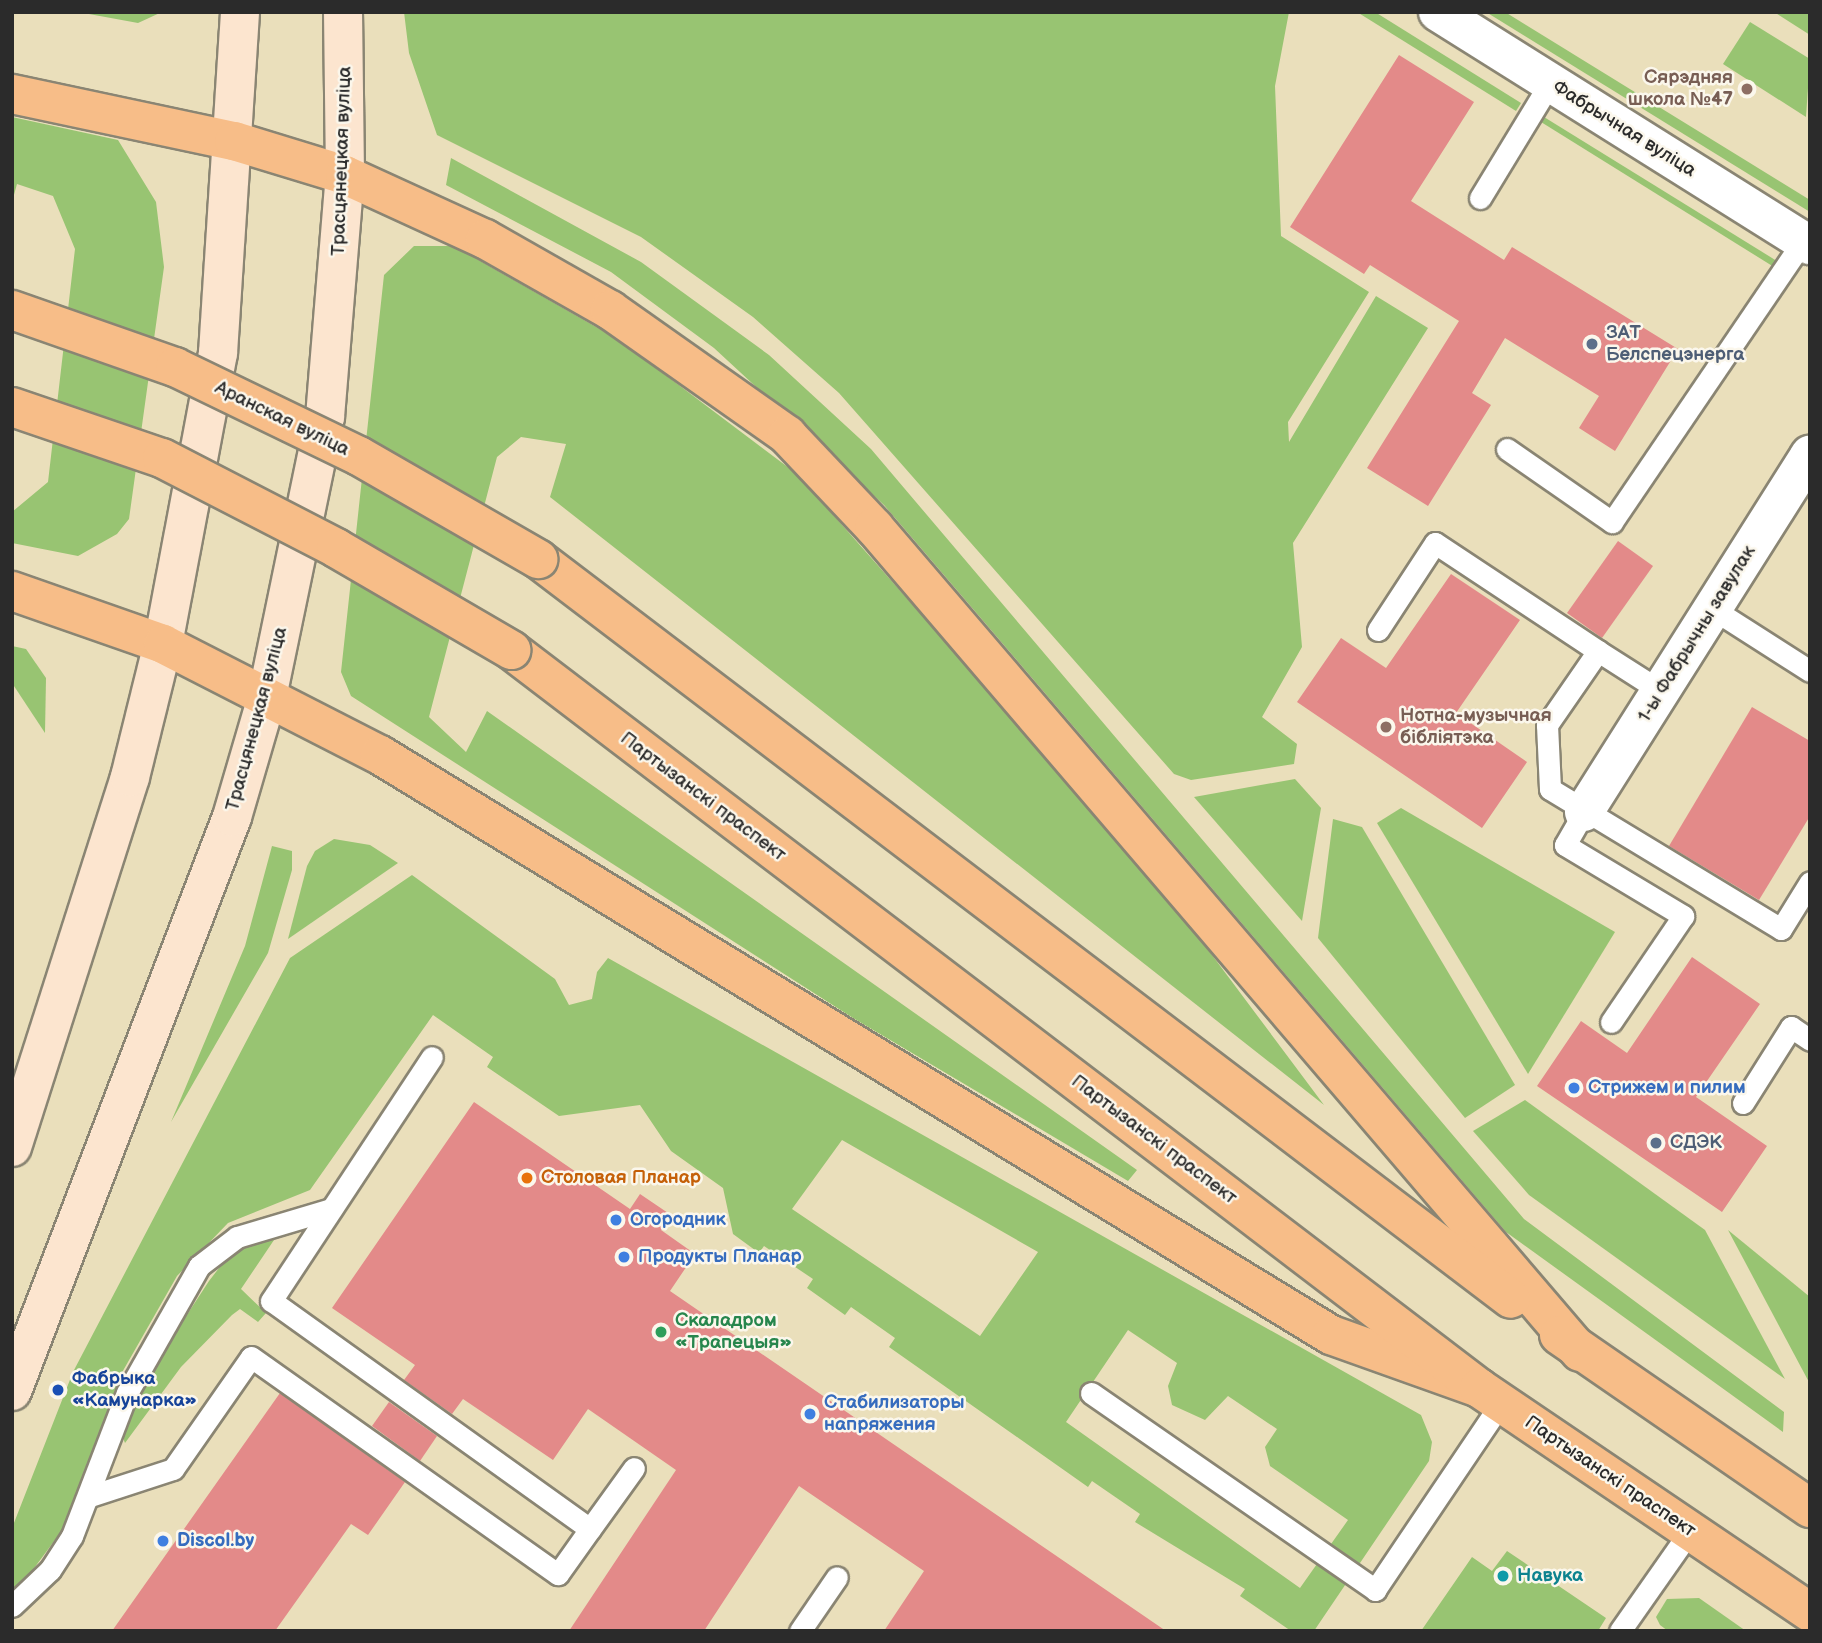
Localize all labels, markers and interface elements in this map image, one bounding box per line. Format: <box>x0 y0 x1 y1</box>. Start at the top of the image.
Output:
street label: Трасцянецкая вуліца <box>327 66 357 256</box>
place label: Сярэдняя школа №47 <box>1628 67 1733 111</box>
street label: Фабрычная вуліца <box>1548 76 1700 182</box>
marker: Сярэдняя школа №47 <box>1739 81 1755 97</box>
place label: ЗАТ Белспецэнерга <box>1606 322 1744 366</box>
marker: ЗАТ Белспецэнерга <box>1584 336 1600 352</box>
street label: Аранская вуліца <box>211 377 353 461</box>
street label: 1-ы Фабрычны завулак <box>1633 541 1761 727</box>
street label: Трасцянецкая вуліца <box>221 624 293 814</box>
place label: Нотна-музычная бібліятэка <box>1400 705 1552 749</box>
marker: Нотна-музычная бібліятэка <box>1378 719 1394 735</box>
street label: Партызанскі праспект <box>616 727 790 867</box>
street label: Партызанскі праспект <box>1067 1070 1241 1210</box>
place label: Стрижем и пилим <box>1588 1077 1746 1099</box>
marker: Стрижем и пилим <box>1566 1080 1582 1096</box>
place label: СДЭК <box>1670 1132 1722 1154</box>
marker: СДЭК <box>1648 1135 1664 1151</box>
place label: Столовая Планар <box>541 1167 701 1189</box>
marker: Столовая Планар <box>519 1170 535 1186</box>
place label: Огородник <box>630 1209 726 1231</box>
marker: Огородник <box>608 1212 624 1228</box>
place label: Продукты Планар <box>638 1246 802 1268</box>
marker: Продукты Планар <box>616 1249 632 1265</box>
place label: Скаладром «Трапецыя» <box>675 1310 792 1354</box>
marker: Скаладром «Трапецыя» <box>653 1324 669 1340</box>
place label: Фабрыка «Камунарка» <box>72 1368 197 1412</box>
marker: Фабрыка «Камунарка» <box>50 1382 66 1398</box>
place label: Стабилизаторы напряжения <box>824 1392 965 1436</box>
marker: Стабилизаторы напряжения <box>802 1406 818 1422</box>
street label: Партызанскі праспект <box>1520 1411 1700 1543</box>
place label: Discol.by <box>177 1530 254 1552</box>
marker: Discol.by <box>155 1533 171 1549</box>
place label: Навука <box>1517 1565 1583 1587</box>
marker: Навука <box>1495 1568 1511 1584</box>

